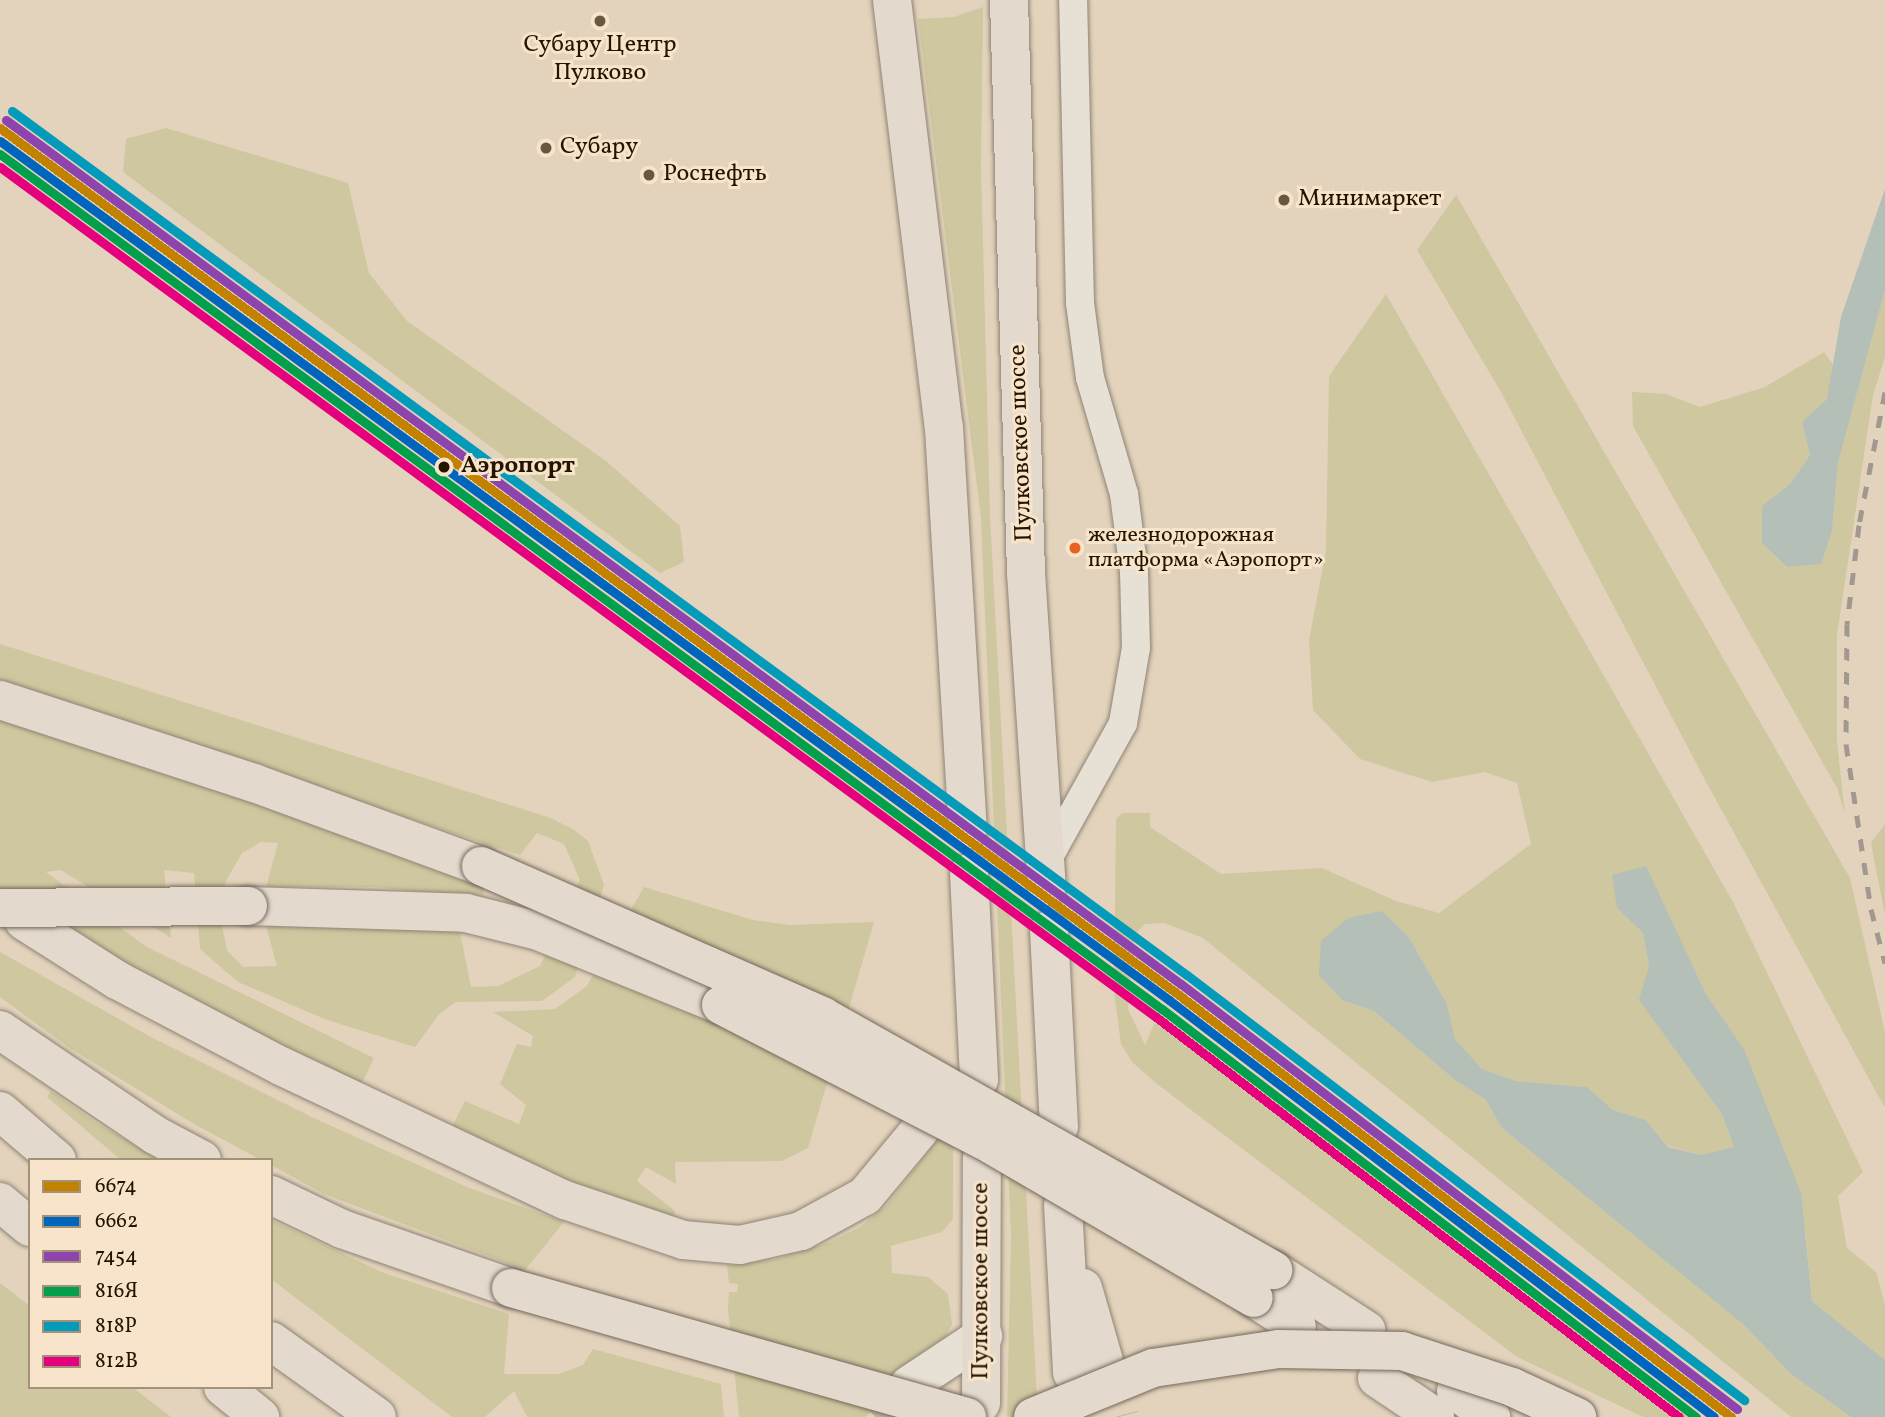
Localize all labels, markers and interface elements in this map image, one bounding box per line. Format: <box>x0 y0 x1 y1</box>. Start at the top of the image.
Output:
marker: Субару Центр Пулково <box>592 13 608 29</box>
place label: Субару Центр Пулково <box>523 32 677 88</box>
place label: Субару <box>560 134 638 162</box>
marker: Субару <box>538 140 554 156</box>
place label: Роснефть <box>663 161 767 189</box>
marker: Роснефть <box>641 167 657 183</box>
place label: Минимаркет <box>1298 186 1441 214</box>
marker: Минимаркет <box>1276 192 1292 208</box>
street label: Пулковское шоссе <box>1004 344 1040 542</box>
place label: Аэропорт <box>461 453 575 481</box>
marker: Аэропорт <box>433 456 455 478</box>
place label: железнодорожная платформа «Аэропорт» <box>1088 522 1324 574</box>
marker: железнодорожная платформа «Аэропорт» <box>1068 541 1082 555</box>
legend <box>28 1158 273 1389</box>
text: 6674 <box>95 1172 137 1201</box>
street label: Пулковское шоссе <box>968 1182 996 1380</box>
text: 6662 <box>95 1207 138 1236</box>
text: 7454 <box>95 1242 138 1271</box>
text: 816Я <box>95 1277 138 1306</box>
text: 818Р <box>95 1312 137 1341</box>
text: 812В <box>95 1347 138 1376</box>

